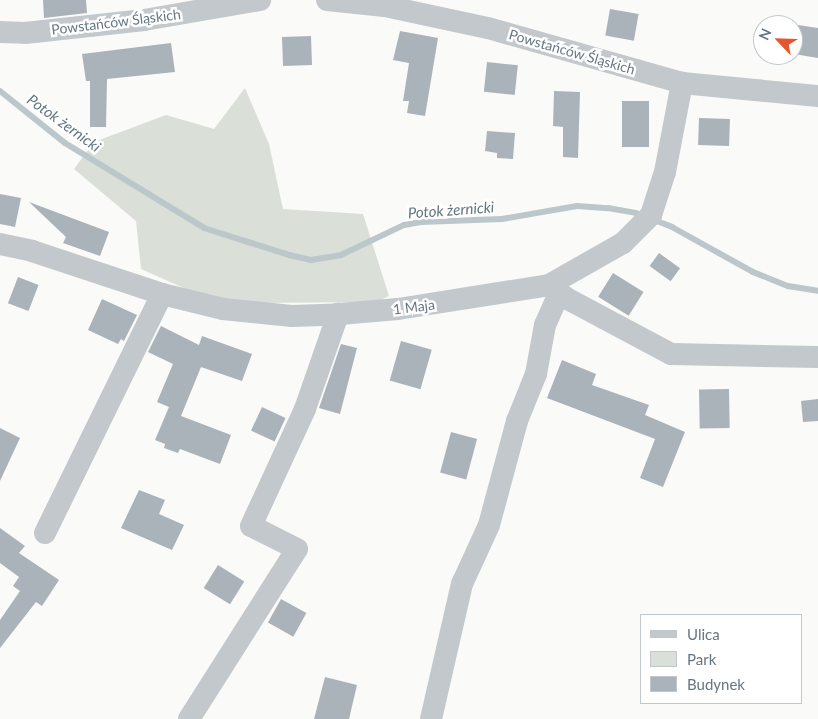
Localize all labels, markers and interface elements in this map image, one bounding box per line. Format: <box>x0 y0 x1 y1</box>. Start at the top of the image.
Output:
street label: Powstańców Śląskich <box>50 6 182 38</box>
north arrow <box>753 15 803 65</box>
street label: Powstańców Śląskich <box>507 26 637 78</box>
text: N <box>755 26 775 42</box>
water label: Potok żernicki <box>24 90 104 156</box>
water label: Potok żernicki <box>407 198 495 222</box>
street label: 1 Maja <box>392 296 436 318</box>
legend <box>640 614 803 704</box>
text: Ulica <box>687 625 720 643</box>
text: Park <box>687 650 716 668</box>
text: Budynek <box>687 675 745 693</box>

